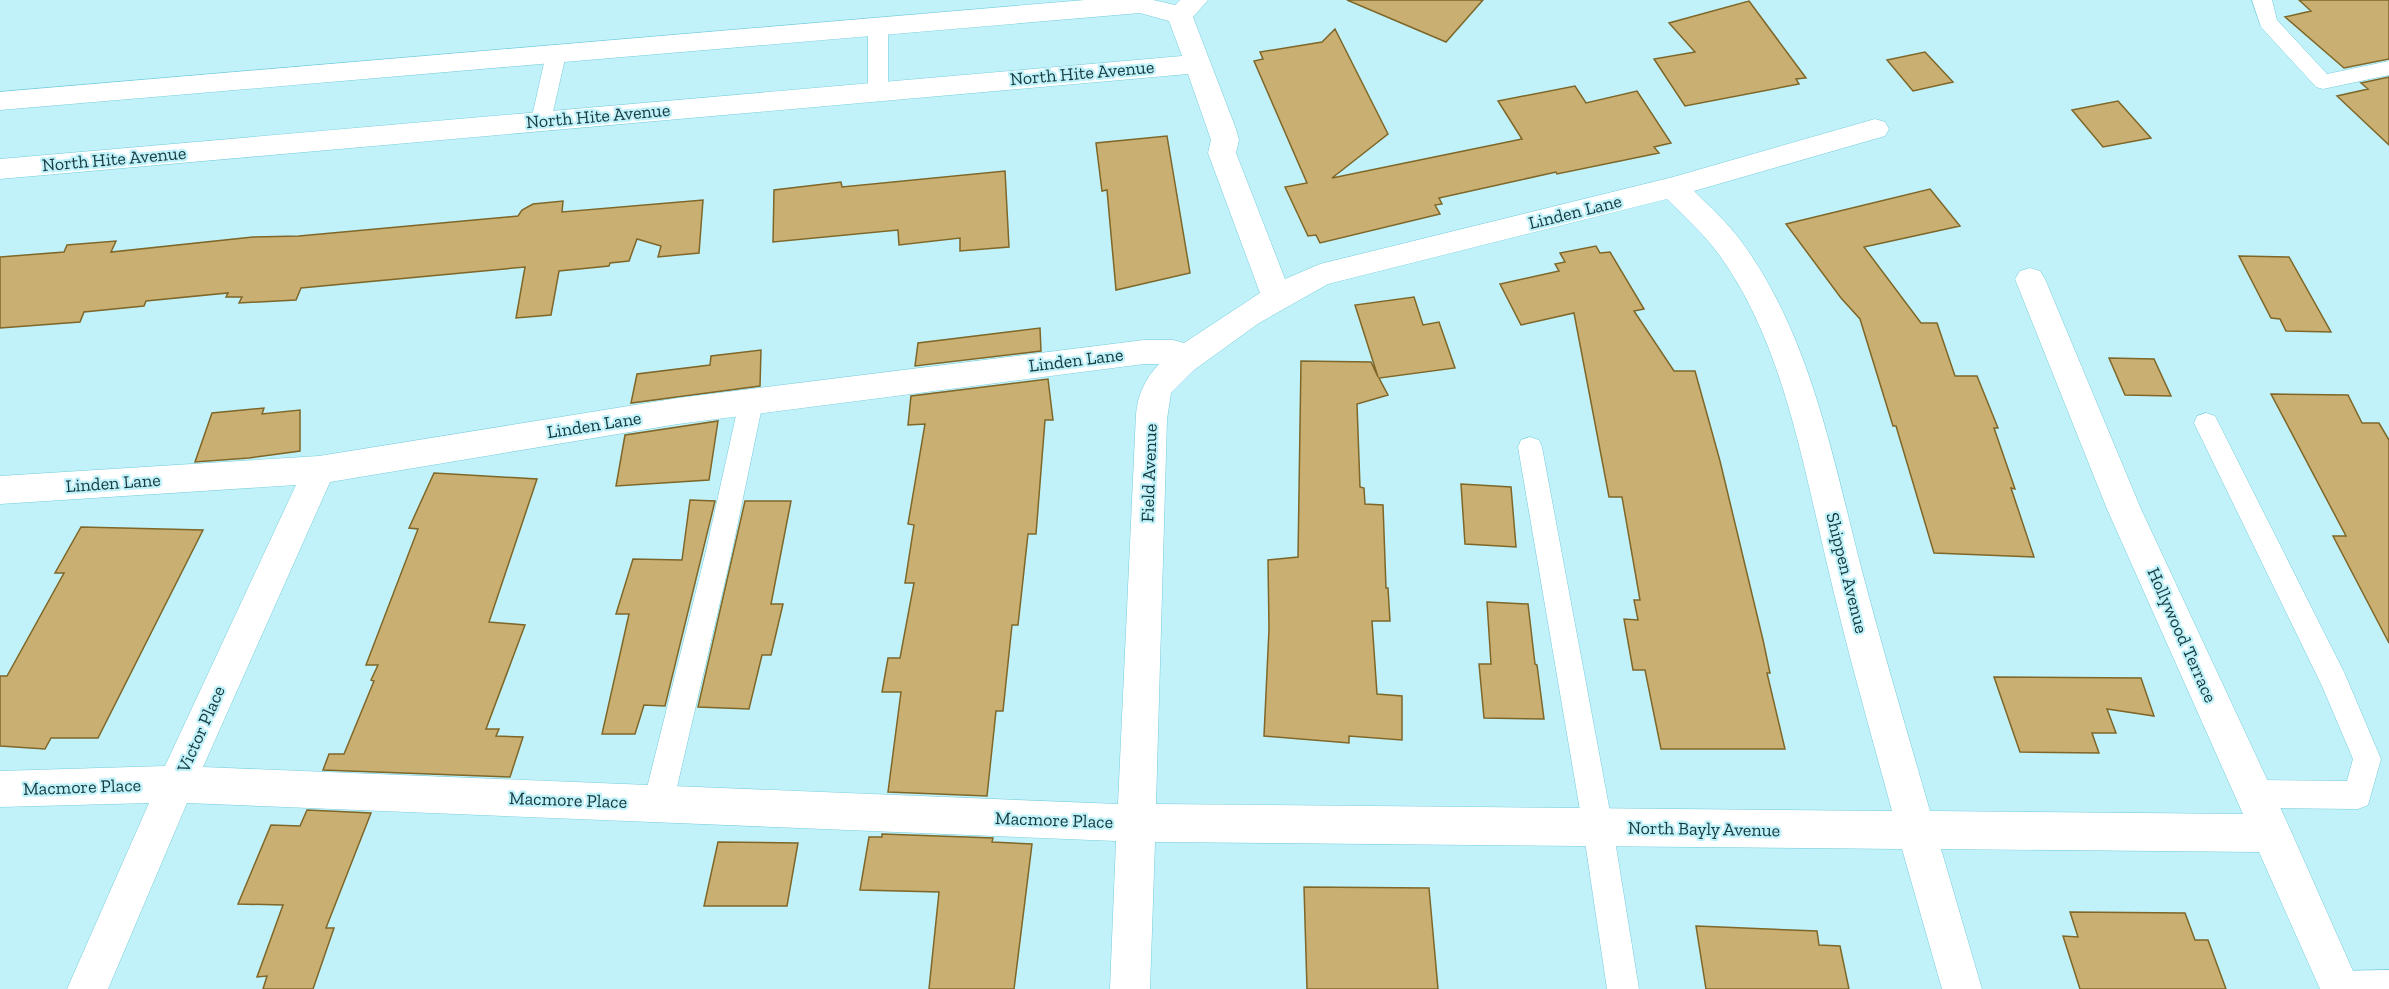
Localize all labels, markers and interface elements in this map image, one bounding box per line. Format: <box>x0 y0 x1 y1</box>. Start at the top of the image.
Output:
street label: North Hite Avenue <box>1009 56 1155 90</box>
street label: North Hite Avenue <box>525 99 671 133</box>
street label: North Hite Avenue <box>41 142 187 176</box>
street label: Linden Lane <box>1526 190 1624 234</box>
street label: Linden Lane <box>1027 343 1125 377</box>
street label: Linden Lane <box>545 407 643 443</box>
street label: Field Avenue <box>1136 423 1162 523</box>
street label: Linden Lane <box>65 469 161 497</box>
street label: Shippen Avenue <box>1821 510 1873 636</box>
street label: Hollywood Terrace <box>2142 564 2222 706</box>
street label: Victor Place <box>172 682 230 777</box>
street label: Macmore Place <box>23 774 141 800</box>
street label: Macmore Place <box>509 787 627 813</box>
street label: Macmore Place <box>995 807 1113 833</box>
street label: North Bayly Avenue <box>1628 817 1780 841</box>

